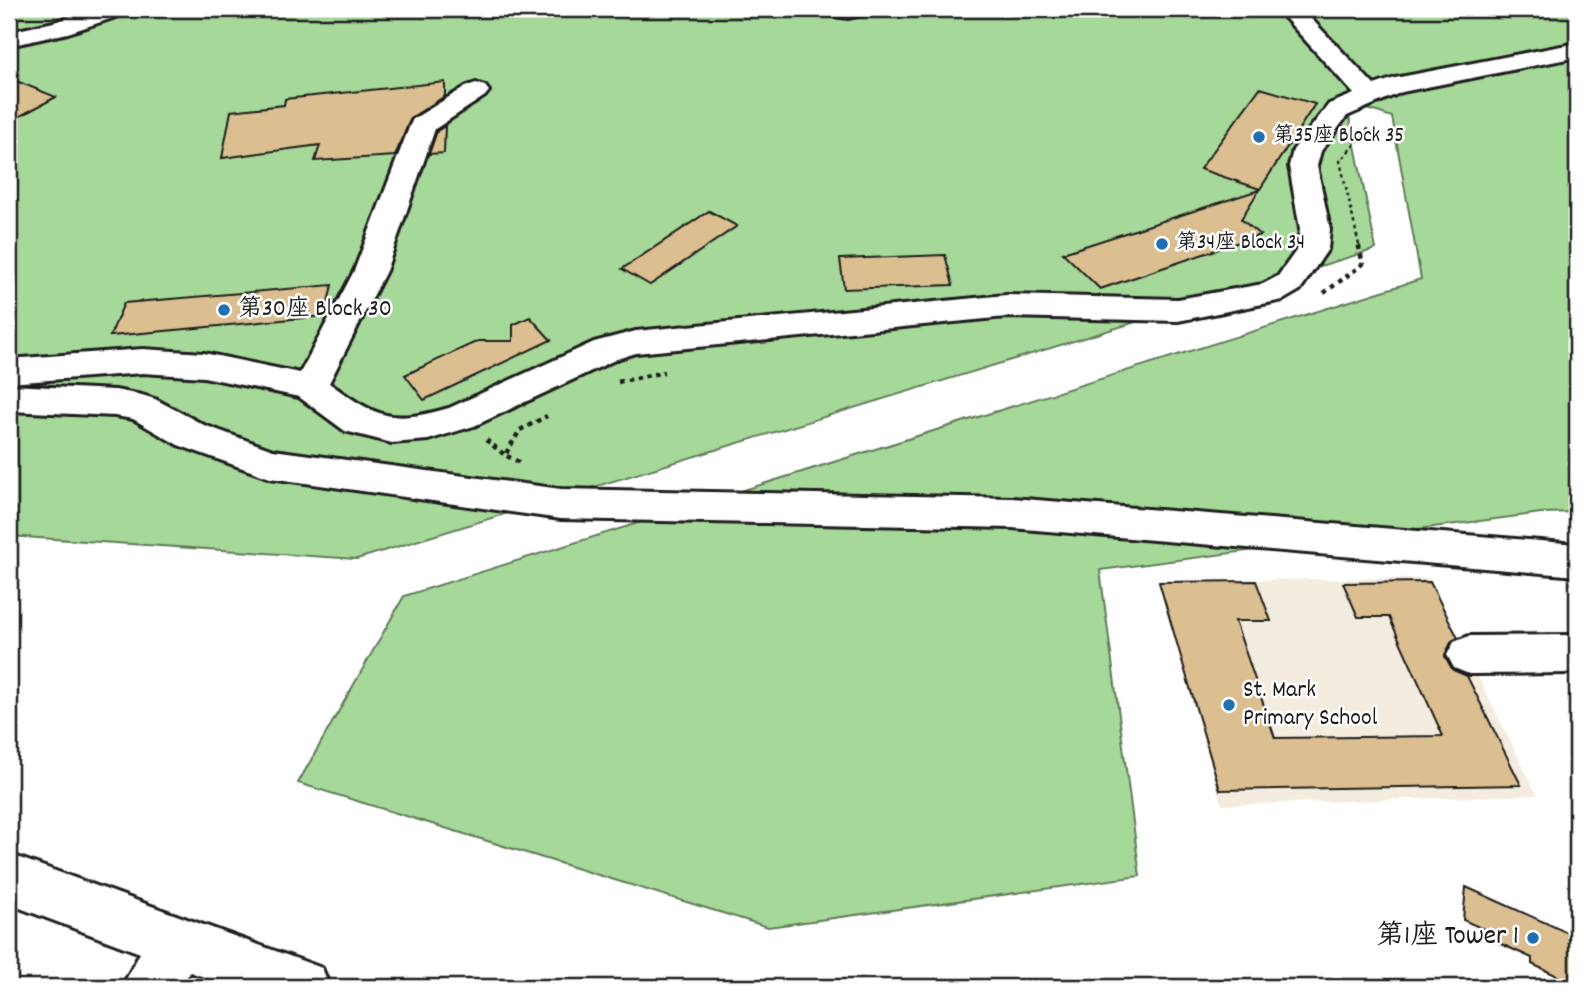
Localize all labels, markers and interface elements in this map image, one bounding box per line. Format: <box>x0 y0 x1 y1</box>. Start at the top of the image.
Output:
place label: 第35座 Block 35 <box>1273 122 1404 152</box>
marker: 第35座 Block 35 <box>1251 129 1267 145</box>
place label: 第34座 Block 34 <box>1176 229 1305 259</box>
marker: 第34座 Block 34 <box>1154 236 1170 252</box>
place label: 第30座 Block 30 <box>238 293 392 327</box>
marker: 第30座 Block 30 <box>216 302 232 318</box>
place label: St. Mark Primary School <box>1243 674 1378 736</box>
marker: St. Mark Primary School <box>1221 697 1237 713</box>
place label: 第1座 Tower 1 <box>1376 918 1519 958</box>
marker: 第1座 Tower 1 <box>1525 930 1541 946</box>

